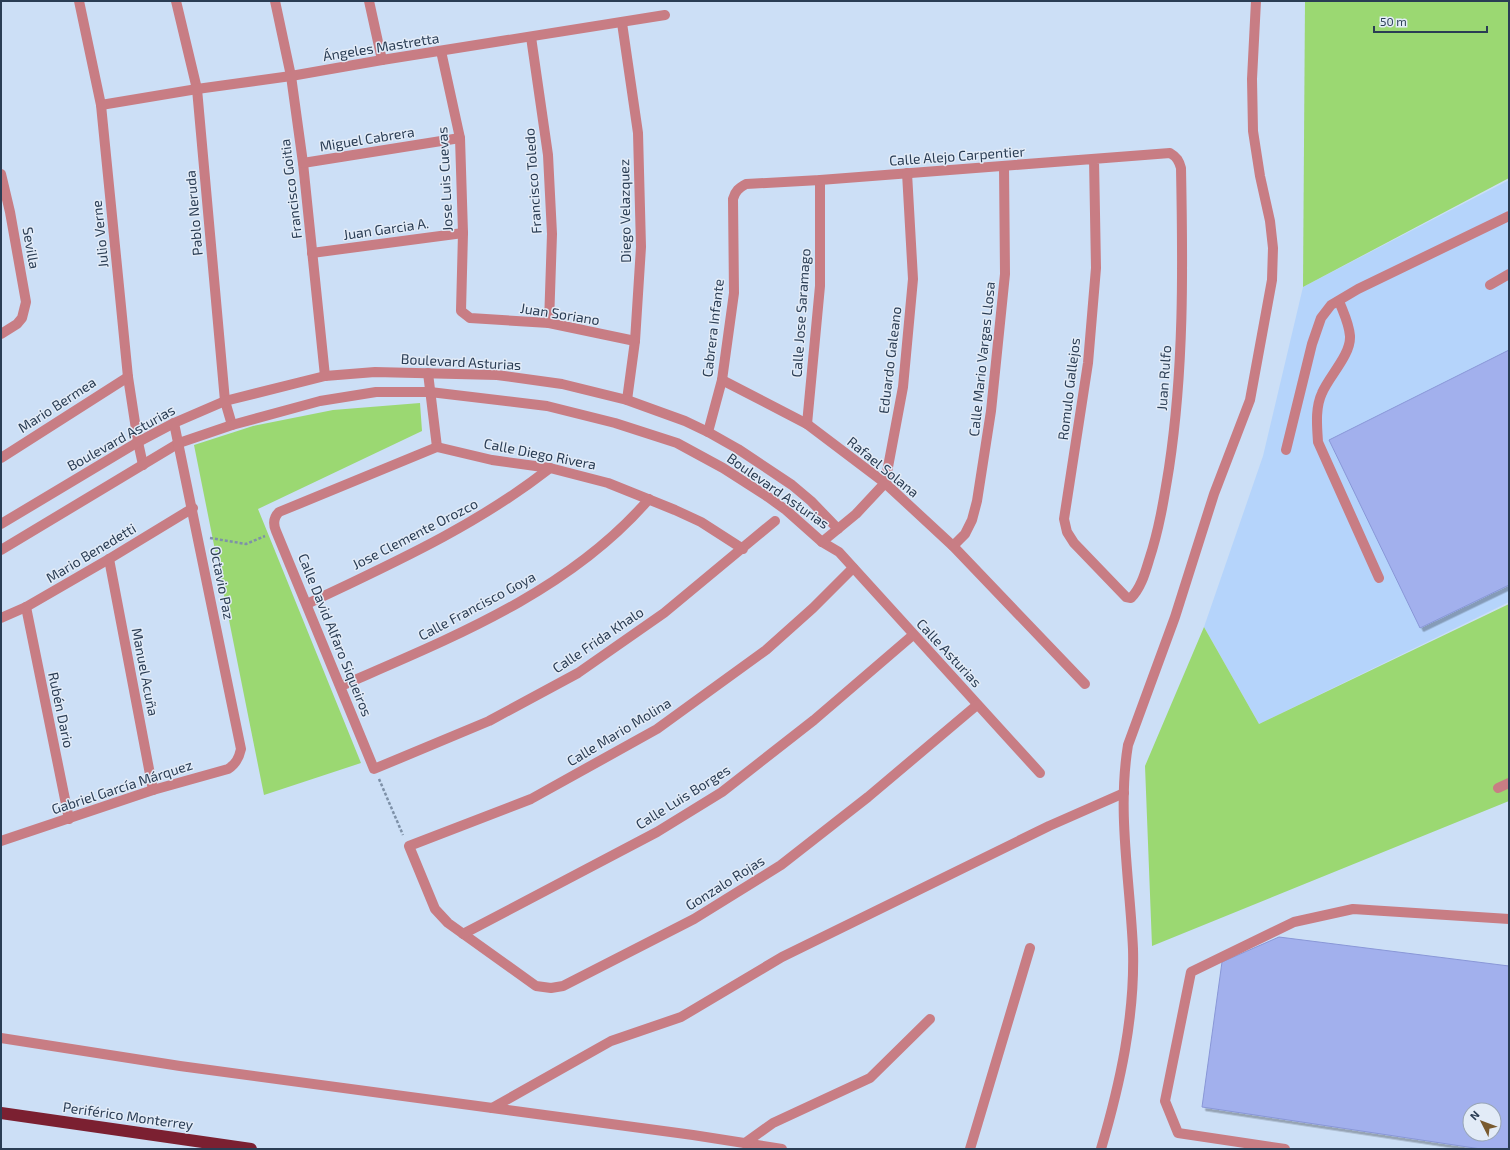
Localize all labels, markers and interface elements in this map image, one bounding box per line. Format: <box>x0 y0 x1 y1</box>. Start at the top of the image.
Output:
scale bar <box>1374 8 1487 34</box>
text: 50 m <box>1380 14 1407 28</box>
street label: Ángeles Mastretta <box>321 29 440 64</box>
street label: Miguel Cabrera <box>318 123 416 154</box>
street label: Jose Luis Cuevas <box>433 126 456 232</box>
street label: Francisco Toledo <box>520 128 545 234</box>
street label: Francisco Goitia <box>276 138 305 240</box>
street label: Calle Alejo Carpentier <box>888 142 1026 169</box>
street label: Diego Velazquez <box>615 159 634 263</box>
street label: Pablo Neruda <box>181 170 206 257</box>
street label: Julio Verne <box>88 199 112 269</box>
street label: Juan Garcia A. <box>342 214 430 243</box>
street label: Sevilla <box>19 226 44 270</box>
street label: Calle Jose Saramago <box>788 248 813 378</box>
street label: Cabrera Infante <box>698 278 727 378</box>
street label: Calle Mario Vargas Llosa <box>965 281 998 437</box>
street label: Juan Soriano <box>519 299 601 328</box>
street label: Eduardo Galeano <box>874 305 905 415</box>
street label: Romulo Gallejos <box>1054 337 1083 441</box>
street label: Juan Rulfo <box>1153 345 1174 411</box>
street label: Boulevard Asturias <box>400 350 522 373</box>
street label: Mario Bermea <box>15 373 99 436</box>
street label: Boulevard Asturias <box>64 401 178 474</box>
street label: Rafael Solana <box>844 433 923 501</box>
street label: Calle Diego Rivera <box>483 434 598 473</box>
street label: Boulevard Asturias <box>724 449 833 532</box>
street label: Jose Clemente Orozco <box>349 495 480 573</box>
street label: Mario Benedetti <box>43 519 139 586</box>
street label: Octavio Paz <box>207 545 238 621</box>
street label: Calle David Alfaro Siqueiros <box>295 551 376 719</box>
street label: Calle Francisco Goya <box>415 567 538 644</box>
street label: Calle Frida Khalo <box>549 603 646 676</box>
street label: Calle Asturias <box>913 615 985 690</box>
street label: Manuel Acuña <box>129 626 162 717</box>
street label: Rubén Dario <box>45 670 78 750</box>
street label: Calle Mario Molina <box>564 694 674 769</box>
street label: Gabriel García Márquez <box>49 756 194 817</box>
street label: Calle Luis Borges <box>632 761 733 832</box>
street label: Gonzalo Rojas <box>682 852 767 914</box>
street label: Periférico Monterrey <box>62 1098 195 1133</box>
north arrow <box>1462 1102 1502 1142</box>
text: N <box>1467 1108 1482 1122</box>

